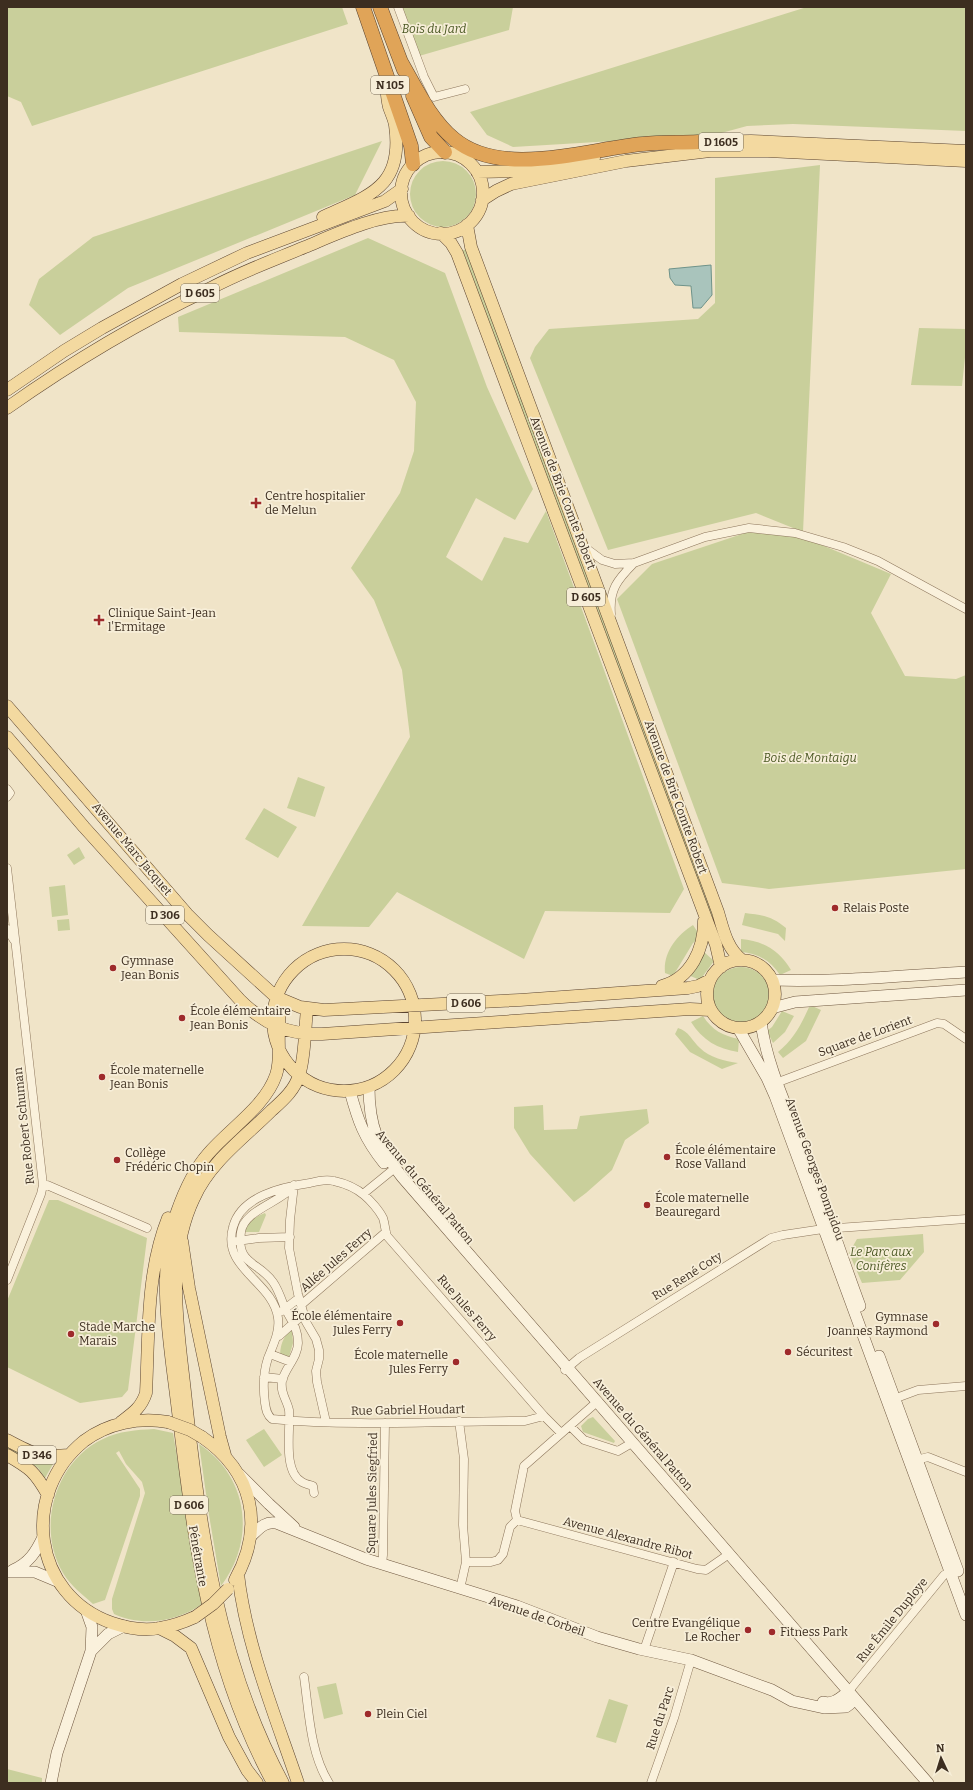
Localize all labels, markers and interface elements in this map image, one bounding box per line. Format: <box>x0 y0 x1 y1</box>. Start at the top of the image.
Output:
park label: Bois du Jard <box>402 22 466 36</box>
road number: N 105 <box>371 76 409 94</box>
road number: D 1605 <box>699 133 743 151</box>
road number: D 605 <box>181 284 219 302</box>
street label: Avenue de Brie Comte Robert <box>527 415 599 572</box>
place label: Centre hospitalier de Melun <box>265 489 366 517</box>
marker: Centre hospitalier de Melun <box>250 497 262 509</box>
road number: D 605 <box>567 588 605 606</box>
place label: Clinique Saint-Jean l'Ermitage <box>108 606 216 634</box>
marker: Clinique Saint-Jean l'Ermitage <box>93 614 105 626</box>
street label: Avenue de Brie Comte Robert <box>642 718 711 876</box>
park label: Bois de Montaigu <box>763 751 857 765</box>
street label: Avenue Marc Jacquet <box>89 800 175 899</box>
place label: Relais Poste <box>843 901 909 915</box>
marker: Relais Poste <box>830 903 840 913</box>
road number: D 306 <box>146 906 184 924</box>
place label: Gymnase Jean Bonis <box>120 954 180 982</box>
marker: Gymnase Jean Bonis <box>108 963 118 973</box>
road number: D 606 <box>447 994 485 1012</box>
place label: École élémentaire Jean Bonis <box>189 1003 291 1032</box>
street label: Square de Lorient <box>816 1012 914 1059</box>
marker: École élémentaire Jean Bonis <box>177 1013 187 1023</box>
place label: École maternelle Jean Bonis <box>109 1062 204 1091</box>
street label: Rue Robert Schuman <box>11 1066 37 1185</box>
marker: École maternelle Jean Bonis <box>97 1072 107 1082</box>
street label: Avenue Georges Pompidou <box>783 1096 848 1243</box>
street label: Avenue du Général Patton <box>373 1127 477 1247</box>
place label: École élémentaire Rose Valland <box>675 1142 776 1171</box>
place label: Collège Frédéric Chopin <box>125 1146 215 1174</box>
marker: École élémentaire Rose Valland <box>662 1152 672 1162</box>
marker: Collège Frédéric Chopin <box>112 1155 122 1165</box>
place label: École maternelle Beauregard <box>655 1190 749 1219</box>
marker: École maternelle Beauregard <box>642 1200 652 1210</box>
street label: Allée Jules Ferry <box>297 1225 375 1295</box>
park label: Le Parc aux Conifères <box>850 1245 912 1273</box>
street label: Rue René Coty <box>649 1249 725 1303</box>
street label: Rue Jules Ferry <box>434 1272 500 1344</box>
place label: École élémentaire Jules Ferry <box>291 1308 393 1337</box>
place label: Gymnase Joannes Raymond <box>827 1310 928 1338</box>
marker: École élémentaire Jules Ferry <box>395 1318 405 1328</box>
marker: Gymnase Joannes Raymond <box>931 1319 941 1329</box>
place label: Stade Marche Marais <box>79 1320 155 1348</box>
marker: Stade Marche Marais <box>66 1329 76 1339</box>
place label: Sécuritest <box>796 1345 853 1359</box>
place label: École maternelle Jules Ferry <box>354 1347 449 1376</box>
marker: Sécuritest <box>783 1347 793 1357</box>
marker: École maternelle Jules Ferry <box>451 1357 461 1367</box>
street label: Avenue du Général Patton <box>590 1375 696 1494</box>
street label: Rue Gabriel Houdart <box>351 1402 466 1418</box>
street label: Square Jules Siegfried <box>364 1432 380 1554</box>
road number: D 346 <box>18 1446 56 1464</box>
road number: D 606 <box>170 1496 208 1514</box>
street label: Avenue Alexandre Ribot <box>562 1514 695 1562</box>
street label: Pénétrante <box>186 1524 210 1588</box>
street label: Rue Émile Duploye <box>853 1574 930 1665</box>
street label: Avenue de Corbeil <box>487 1593 587 1639</box>
place label: Centre Evangélique Le Rocher <box>632 1616 741 1644</box>
marker: Centre Evangélique Le Rocher <box>743 1625 753 1635</box>
place label: Fitness Park <box>780 1625 848 1639</box>
marker: Fitness Park <box>767 1627 777 1637</box>
street label: Rue du Parc <box>643 1685 677 1751</box>
place label: Plein Ciel <box>376 1707 428 1721</box>
marker: Plein Ciel <box>363 1709 373 1719</box>
north arrow <box>921 1738 961 1778</box>
text: N <box>936 1742 946 1755</box>

